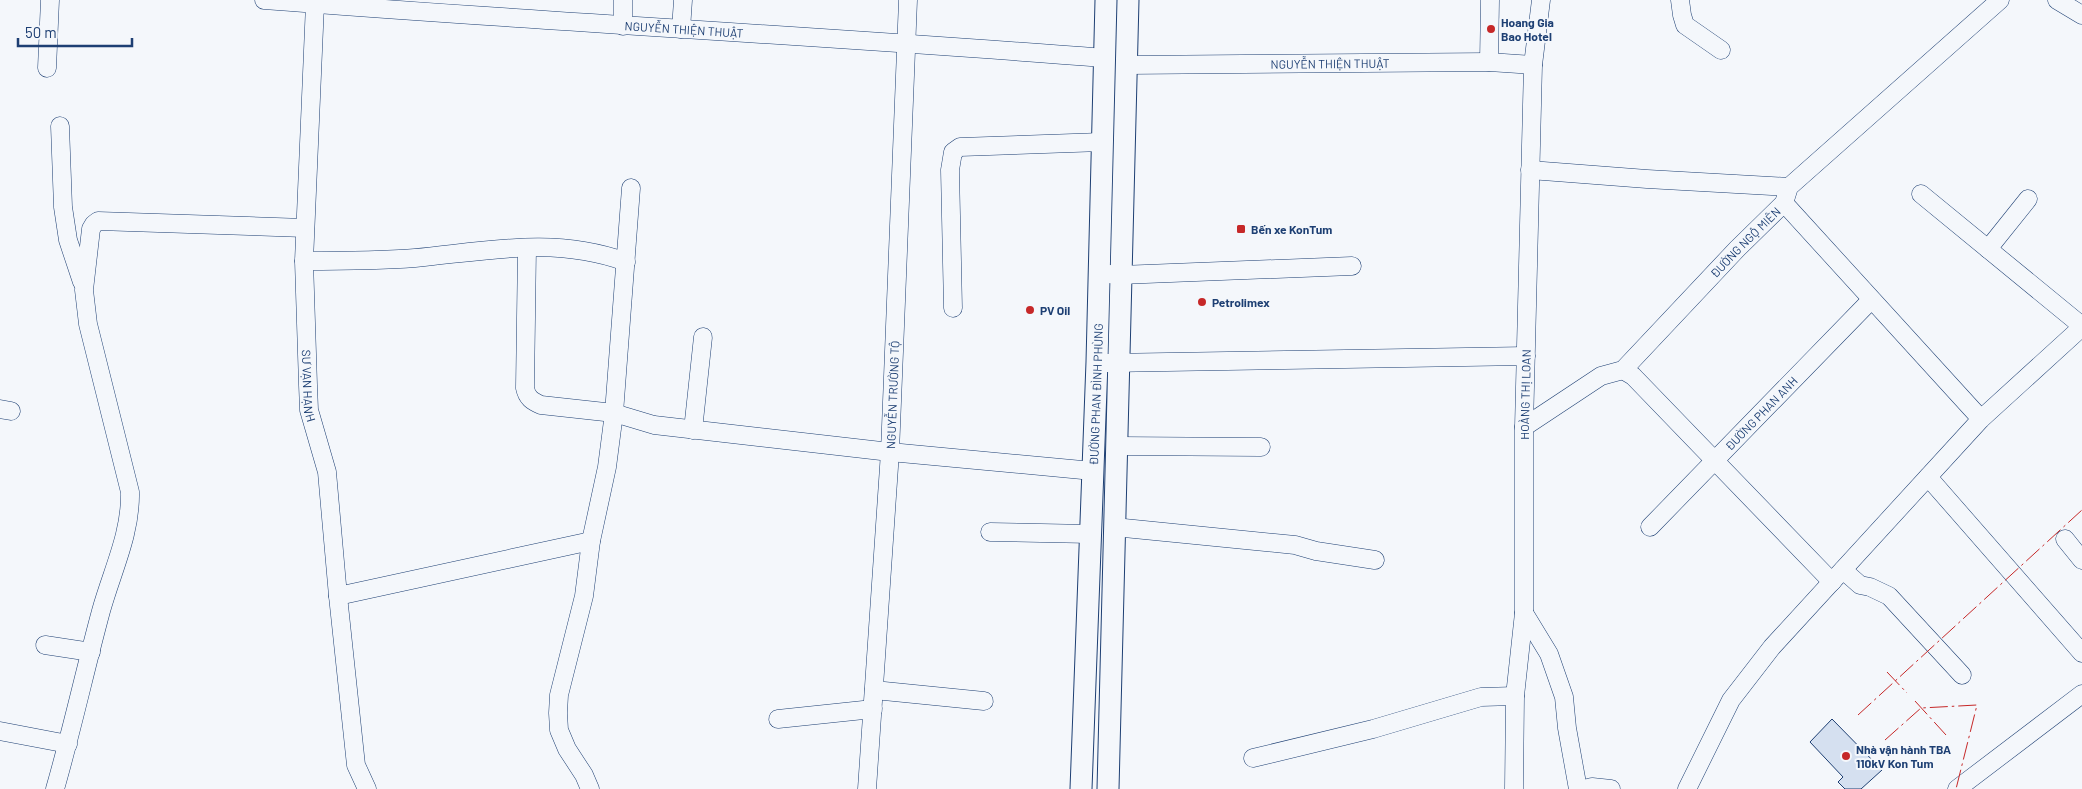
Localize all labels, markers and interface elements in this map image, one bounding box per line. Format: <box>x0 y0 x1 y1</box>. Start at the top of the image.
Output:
scale bar <box>18 15 131 47</box>
place label: Hoang Gia Bao Hotel <box>1501 15 1554 43</box>
street label: NGUYỄN THIỆN THUẬT <box>624 18 744 40</box>
text: 50 m <box>25 23 57 41</box>
marker: Hoang Gia Bao Hotel <box>1485 23 1497 35</box>
street label: NGUYỄN THIỆN THUẬT <box>1270 55 1390 71</box>
street label: ĐƯỜNG NGỘ MIÊN <box>1707 204 1783 280</box>
place label: Bến xe KonTum <box>1251 222 1332 236</box>
marker: Bến xe KonTum <box>1235 223 1247 235</box>
place label: Petrolimex <box>1212 295 1270 309</box>
marker: Petrolimex <box>1196 296 1208 308</box>
place label: PV Oil <box>1040 303 1070 317</box>
marker: PV Oil <box>1024 304 1036 316</box>
street label: ĐƯỜNG PHAN ĐÌNH PHÙNG <box>1086 323 1105 465</box>
street label: NGUYỄN TRƯỜNG TỘ <box>883 340 901 449</box>
street label: SƯ VẠN HẠNH <box>300 349 319 423</box>
street label: HOÀNG THỊ LOAN <box>1517 349 1533 440</box>
street label: ĐƯỜNG PHAN ANH <box>1722 373 1800 453</box>
place label: Nhà vận hành TBA 110kV Kon Tum <box>1856 742 1951 770</box>
marker: Nhà vận hành TBA 110kV Kon Tum <box>1840 750 1852 762</box>

